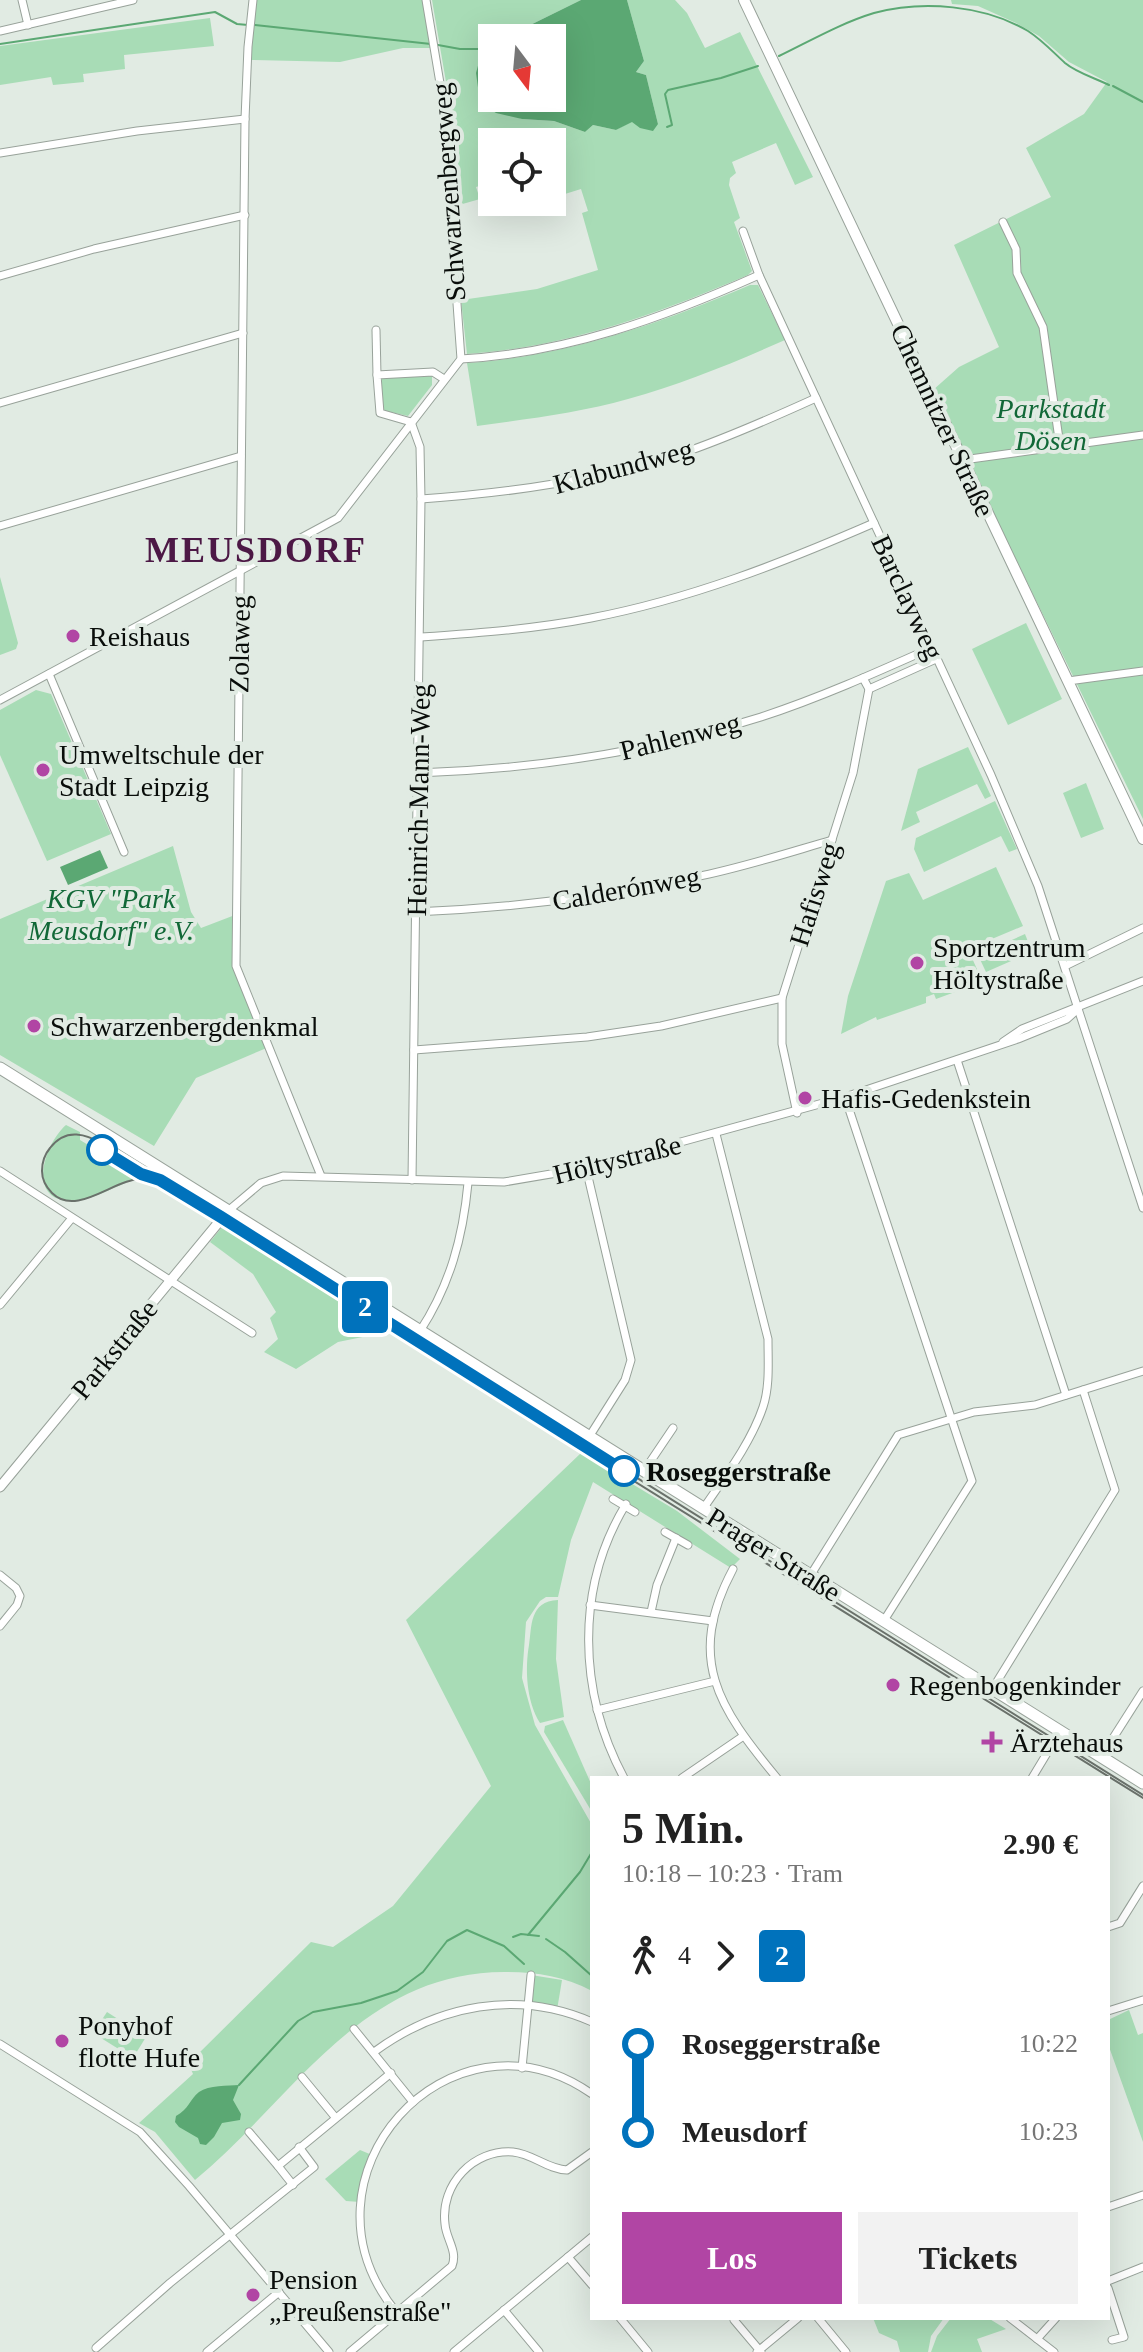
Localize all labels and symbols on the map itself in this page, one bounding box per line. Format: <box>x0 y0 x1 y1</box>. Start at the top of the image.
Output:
north arrow <box>478 24 566 112</box>
street label: Schwarzenbergweg <box>425 82 472 302</box>
street label: Chemnitzer Straße <box>884 319 1001 522</box>
park label: Parkstadt Dösen <box>996 393 1107 456</box>
street label: Klabundweg <box>550 433 696 500</box>
district label: MEUSDORF <box>145 530 367 570</box>
street label: Barclayweg <box>865 530 950 664</box>
street label: Zolaweg <box>223 595 256 693</box>
place label: Reishaus <box>89 621 190 652</box>
marker: Reishaus <box>64 627 82 645</box>
street label: Heinrich-Mann-Weg <box>401 683 436 917</box>
street label: Pahlenweg <box>617 707 743 766</box>
place label: Umweltschule der Stadt Leipzig <box>59 739 264 802</box>
marker: Umweltschule der Stadt Leipzig <box>34 761 52 779</box>
street label: Hafisweg <box>783 838 846 950</box>
street label: Calderónweg <box>550 860 702 917</box>
park label: KGV "Park Meusdorf" e.V. <box>27 883 194 946</box>
place label: Sportzentrum Höltystraße <box>933 932 1086 995</box>
marker: Sportzentrum Höltystraße <box>908 954 926 972</box>
place label: Schwarzenbergdenkmal <box>50 1011 319 1042</box>
marker: Schwarzenbergdenkmal <box>25 1017 43 1035</box>
place label: Hafis-Gedenkstein <box>821 1083 1031 1114</box>
marker: Hafis-Gedenkstein <box>796 1089 814 1107</box>
street label: Höltystraße <box>550 1129 684 1190</box>
unlabelled marker <box>87 1135 117 1165</box>
line badge: 2 <box>339 1281 391 1333</box>
street label: Parkstraße <box>65 1294 164 1405</box>
marker: Roseggerstraße <box>609 1456 639 1486</box>
place label: Roseggerstraße <box>646 1456 831 1487</box>
street label: Prager Straße <box>701 1501 846 1608</box>
place label: Regenbogenkinder <box>909 1670 1121 1701</box>
marker: Regenbogenkinder <box>884 1676 902 1694</box>
place label: Ärztehaus <box>1010 1727 1124 1758</box>
marker: Ärztehaus <box>981 1731 1003 1753</box>
place label: Ponyhof flotte Hufe <box>78 2010 200 2073</box>
marker: Ponyhof flotte Hufe <box>53 2032 71 2050</box>
place label: Pension „Preußenstraße" <box>269 2264 451 2327</box>
marker: Pension „Preußenstraße" <box>244 2286 262 2304</box>

